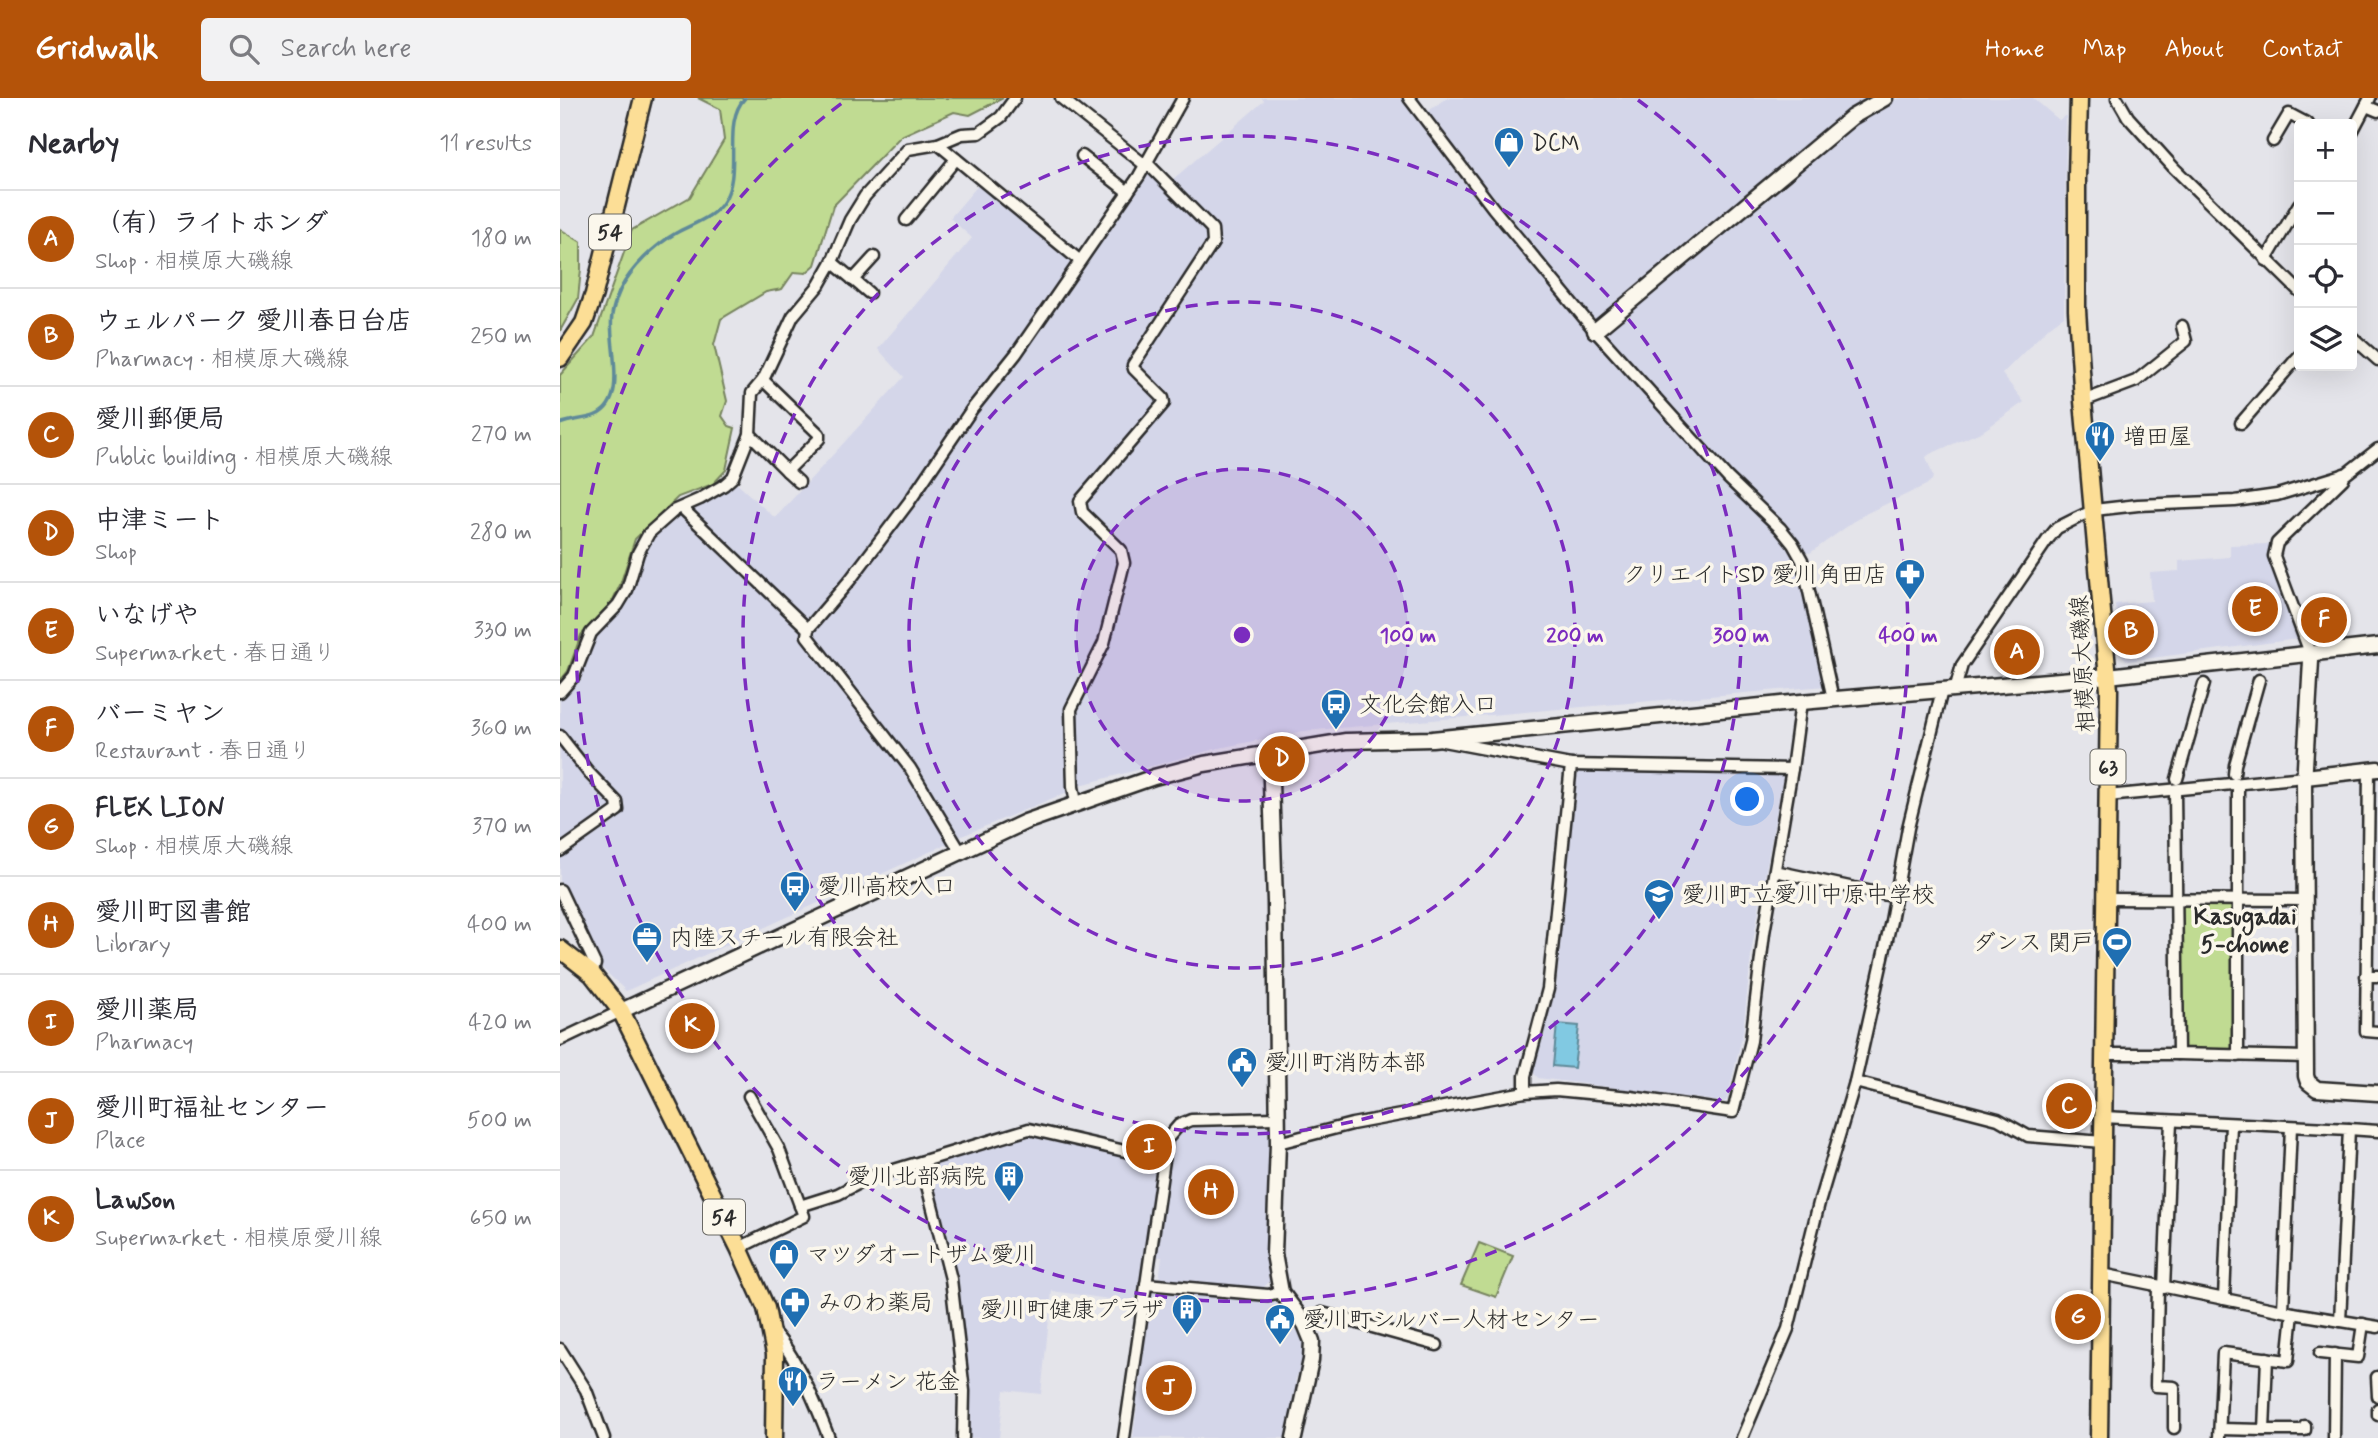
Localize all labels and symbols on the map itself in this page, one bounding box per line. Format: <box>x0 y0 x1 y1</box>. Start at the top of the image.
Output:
shop icon: DCM <box>1492 125 1526 169</box>
place label: DCM <box>1532 129 1580 159</box>
road number: 54 <box>589 214 631 250</box>
restaurant icon: 増田屋 <box>2083 419 2117 463</box>
place label: 増田屋 <box>2123 423 2192 453</box>
pharmacy icon: クリエイトSD 愛川角田店 <box>1893 557 1927 601</box>
place label: クリエイトSD 愛川角田店 <box>1623 561 1887 591</box>
pin: E <box>2232 583 2278 635</box>
street label: 相模原大磯線 <box>2065 594 2103 734</box>
pin: F <box>2301 594 2347 646</box>
pin: B <box>2108 606 2154 658</box>
text: 100 m <box>1380 622 1436 650</box>
text: 200 m <box>1546 622 1604 650</box>
text: 300 m <box>1713 622 1770 650</box>
text: 400 m <box>1878 622 1938 650</box>
centre of rings <box>1230 623 1254 647</box>
pin: A <box>1994 626 2040 678</box>
bus stop icon: 文化会館入口 <box>1319 687 1353 731</box>
place label: 文化会館入口 <box>1359 691 1497 721</box>
pin: D <box>1259 733 1305 785</box>
road number: 63 <box>2090 750 2126 784</box>
your location <box>1730 782 1764 816</box>
bus stop icon: 愛川高校入口 <box>778 869 812 913</box>
place label: 愛川高校入口 <box>818 873 956 903</box>
school or university icon: 愛川町立愛川中原中学校 <box>1642 877 1676 921</box>
place label: 愛川町立愛川中原中学校 <box>1682 881 1935 911</box>
district label: Kasugadai 5-chome <box>2193 902 2297 961</box>
office icon: 内陸スチール有限会社 <box>630 920 664 964</box>
place label: 内陸スチール有限会社 <box>670 924 899 954</box>
sports icon: ダンス 関戸 <box>2100 925 2134 969</box>
place label: ダンス 関戸 <box>1973 929 2094 959</box>
pin: K <box>669 1000 715 1052</box>
public building icon: 愛川町消防本部 <box>1225 1045 1259 1089</box>
place label: 愛川町消防本部 <box>1265 1049 1426 1079</box>
pin: C <box>2046 1080 2092 1132</box>
pin: I <box>1126 1121 1172 1173</box>
building icon: 愛川北部病院 <box>992 1159 1026 1203</box>
place label: 愛川北部病院 <box>848 1163 986 1193</box>
pin: H <box>1188 1166 1234 1218</box>
road number: 54 <box>703 1200 745 1234</box>
shop icon: マツダオートザム愛川 <box>767 1237 801 1281</box>
place label: マツダオートザム愛川 <box>807 1241 1037 1271</box>
pharmacy icon: みのわ薬局 <box>778 1285 812 1329</box>
place label: みのわ薬局 <box>818 1289 933 1319</box>
pin: G <box>2055 1291 2101 1343</box>
building icon: 愛川町健康プラザ <box>1170 1292 1204 1336</box>
place label: 愛川町健康プラザ <box>980 1296 1164 1326</box>
public building icon: 愛川町シルバー人材センター <box>1263 1302 1297 1346</box>
place label: 愛川町シルバー人材センター <box>1303 1306 1600 1336</box>
pin: J <box>1146 1362 1192 1414</box>
restaurant icon: ラーメン 花金 <box>776 1364 810 1408</box>
place label: ラーメン 花金 <box>816 1368 960 1398</box>

